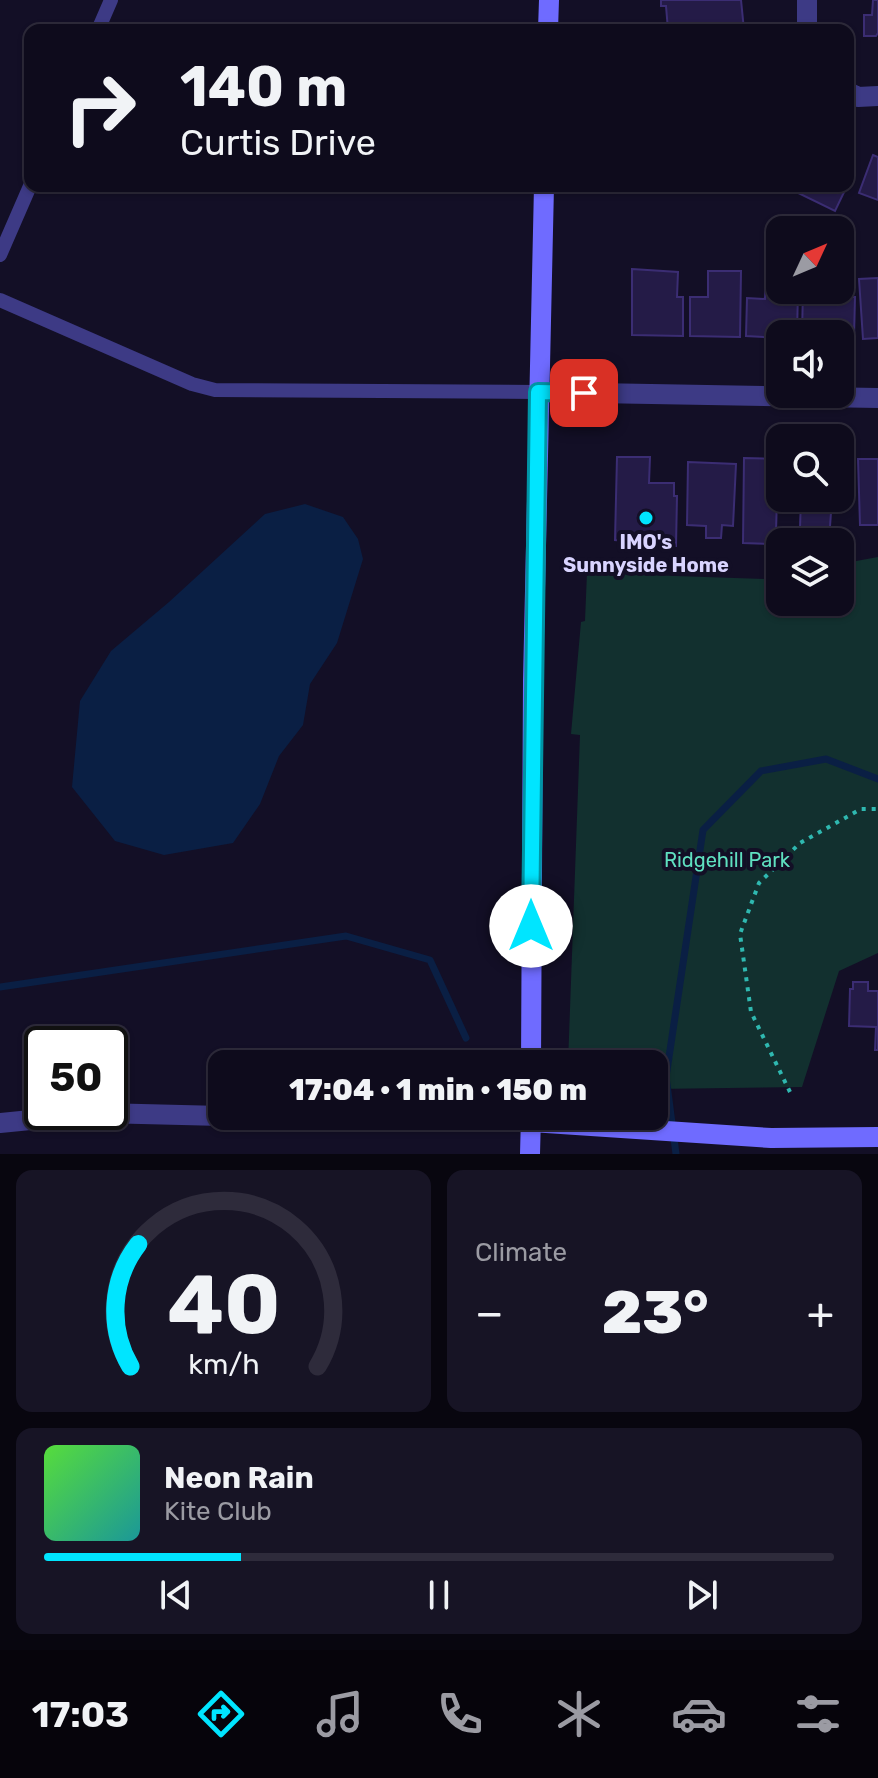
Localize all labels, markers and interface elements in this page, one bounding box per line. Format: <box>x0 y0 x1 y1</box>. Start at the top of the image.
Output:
text: 140 m <box>180 54 347 120</box>
icon: right <box>48 56 152 160</box>
text: Curtis Drive <box>180 121 376 164</box>
north arrow <box>766 216 854 304</box>
map controls <box>766 216 854 616</box>
button: sound <box>766 320 854 408</box>
pin <box>550 359 618 427</box>
icon: arrive <box>562 371 606 415</box>
button: search <box>766 424 854 512</box>
marker: IMO's Sunnyside Home <box>637 509 655 527</box>
button: layers <box>766 528 854 616</box>
place label: IMO's Sunnyside Home <box>563 530 729 577</box>
park label: Ridgehill Park <box>664 848 791 872</box>
position arrow <box>489 884 573 968</box>
speed limit sign: 50 <box>24 1026 128 1130</box>
text: 17:04 · 1 min · 150 m <box>289 1072 587 1108</box>
text: Climate <box>475 1237 567 1268</box>
text: 40 <box>167 1255 280 1354</box>
text: 23° <box>602 1277 709 1348</box>
text: − <box>475 1287 504 1339</box>
text: + <box>807 1287 834 1339</box>
text: km/h <box>188 1347 259 1381</box>
text: Neon Rain <box>164 1460 314 1496</box>
text: Kite Club <box>164 1496 272 1527</box>
icon: previous <box>154 1573 198 1617</box>
icon: pause <box>417 1573 461 1617</box>
icon: next <box>680 1573 724 1617</box>
icon: directions <box>193 1686 249 1742</box>
icon: music <box>312 1686 368 1742</box>
icon: phone <box>432 1686 488 1742</box>
icon: climate <box>551 1686 607 1742</box>
icon: car <box>671 1686 727 1742</box>
icon: filters <box>790 1686 846 1742</box>
text: 17:03 <box>32 1693 129 1736</box>

